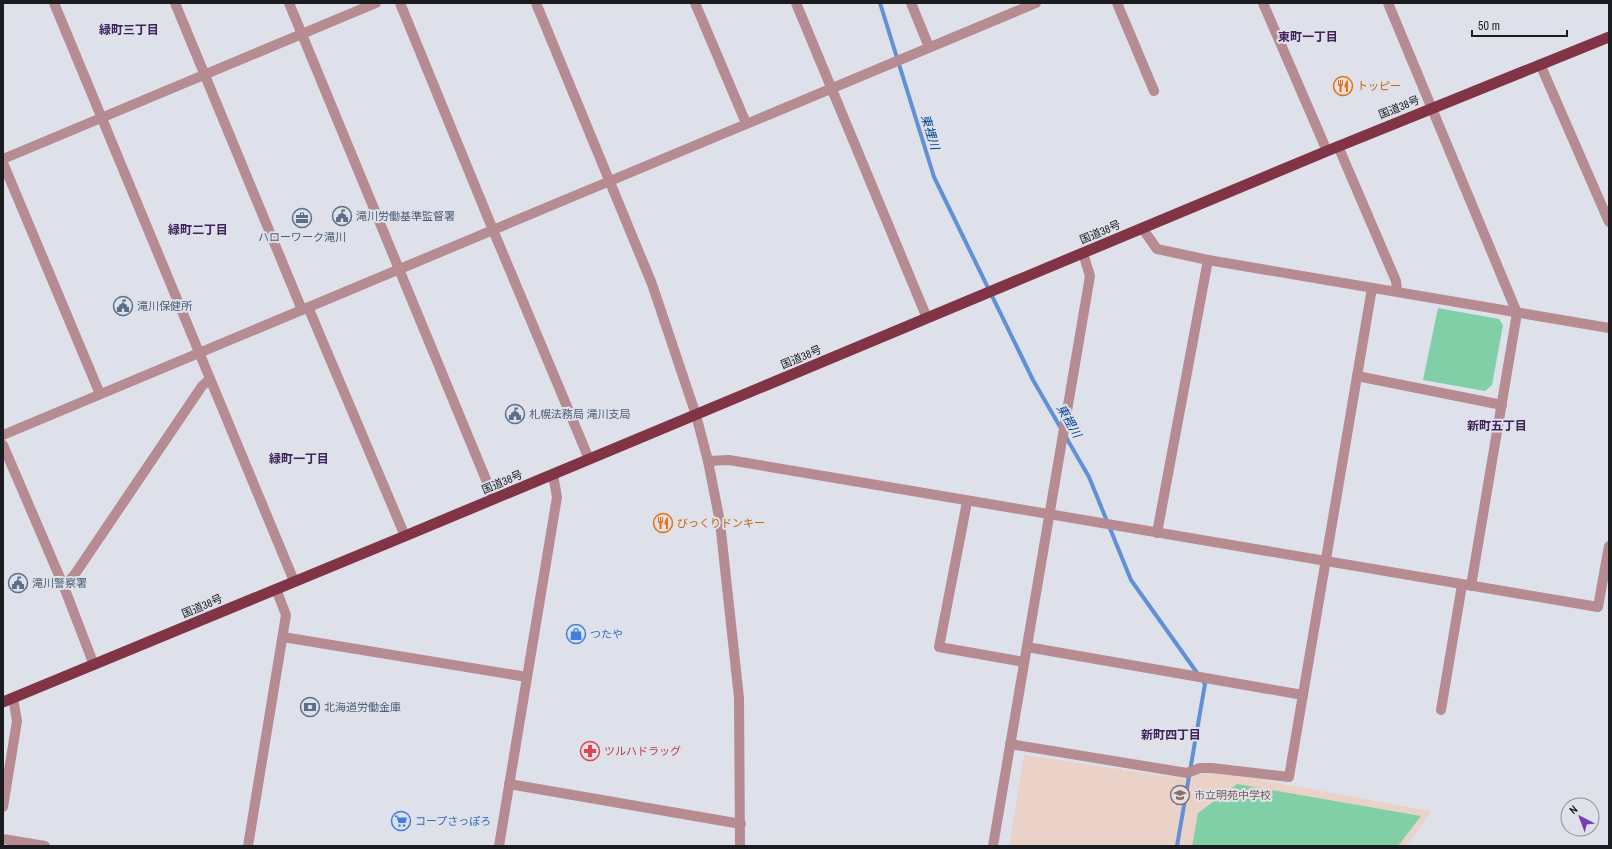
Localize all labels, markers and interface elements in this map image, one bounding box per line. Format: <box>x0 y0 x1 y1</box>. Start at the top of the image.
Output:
scale bar <box>1472 12 1567 38</box>
text: 50 m <box>1478 18 1500 34</box>
district label: 緑町三丁目 <box>99 22 159 38</box>
district label: 東町一丁目 <box>1278 29 1338 45</box>
restaurant icon: トッピー <box>1332 75 1354 97</box>
place label: トッピー <box>1357 79 1401 93</box>
street label: 国道38号 <box>1376 92 1422 122</box>
water label: 東裡川 <box>917 112 943 153</box>
public building icon: 滝川労働基準監督署 <box>331 205 353 227</box>
office icon: ハローワーク滝川 <box>291 207 313 229</box>
place label: 滝川労働基準監督署 <box>356 209 455 223</box>
street label: 国道38号 <box>1077 217 1123 247</box>
district label: 緑町二丁目 <box>168 222 228 238</box>
place label: ハローワーク滝川 <box>258 230 346 244</box>
public building icon: 滝川保健所 <box>112 295 134 317</box>
place label: 滝川保健所 <box>137 299 193 313</box>
street label: 国道38号 <box>778 342 824 372</box>
water label: 東裡川 <box>1053 401 1086 442</box>
public building icon: 札幌法務局 滝川支局 <box>504 403 526 425</box>
place label: 札幌法務局 滝川支局 <box>529 407 631 421</box>
district label: 新町五丁目 <box>1467 418 1527 434</box>
district label: 緑町一丁目 <box>269 451 329 467</box>
street label: 国道38号 <box>479 467 525 497</box>
restaurant icon: びっくりドンキー <box>652 512 674 534</box>
place label: びっくりドンキー <box>677 516 765 530</box>
public building icon: 滝川警察署 <box>7 572 29 594</box>
place label: 滝川警察署 <box>32 576 87 590</box>
street label: 国道38号 <box>179 591 225 621</box>
shop icon: つたや <box>565 623 587 645</box>
place label: つたや <box>590 627 623 641</box>
bank icon: 北海道労働金庫 <box>299 696 321 718</box>
place label: 北海道労働金庫 <box>324 700 401 714</box>
district label: 新町四丁目 <box>1141 727 1201 743</box>
pharmacy icon: ツルハドラッグ <box>579 740 601 762</box>
place label: ツルハドラッグ <box>604 744 681 758</box>
school or university icon: 市立明苑中学校 <box>1169 784 1191 806</box>
place label: 市立明苑中学校 <box>1194 788 1271 802</box>
north arrow <box>1560 797 1600 837</box>
text: N <box>1566 802 1580 817</box>
supermarket icon: コープさっぽろ <box>390 810 412 832</box>
place label: コープさっぽろ <box>415 814 491 828</box>

